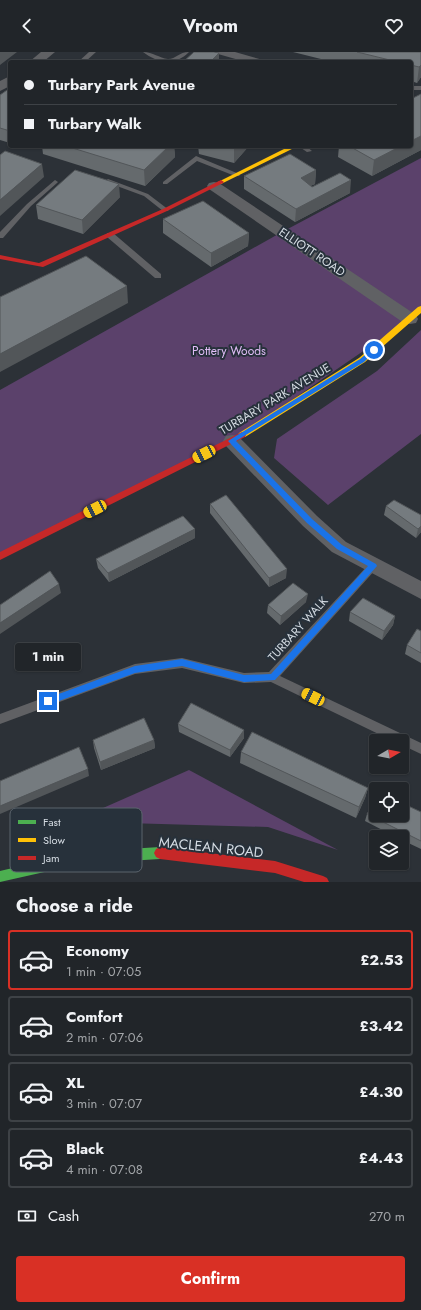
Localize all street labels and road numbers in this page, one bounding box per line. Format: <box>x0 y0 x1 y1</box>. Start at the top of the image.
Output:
street label: ELLIOTT ROAD <box>275 223 349 281</box>
street label: TURBARY PARK AVENUE <box>216 359 334 439</box>
street label: TURBARY WALK <box>264 592 332 666</box>
street label: MACLEAN ROAD <box>158 832 264 862</box>

